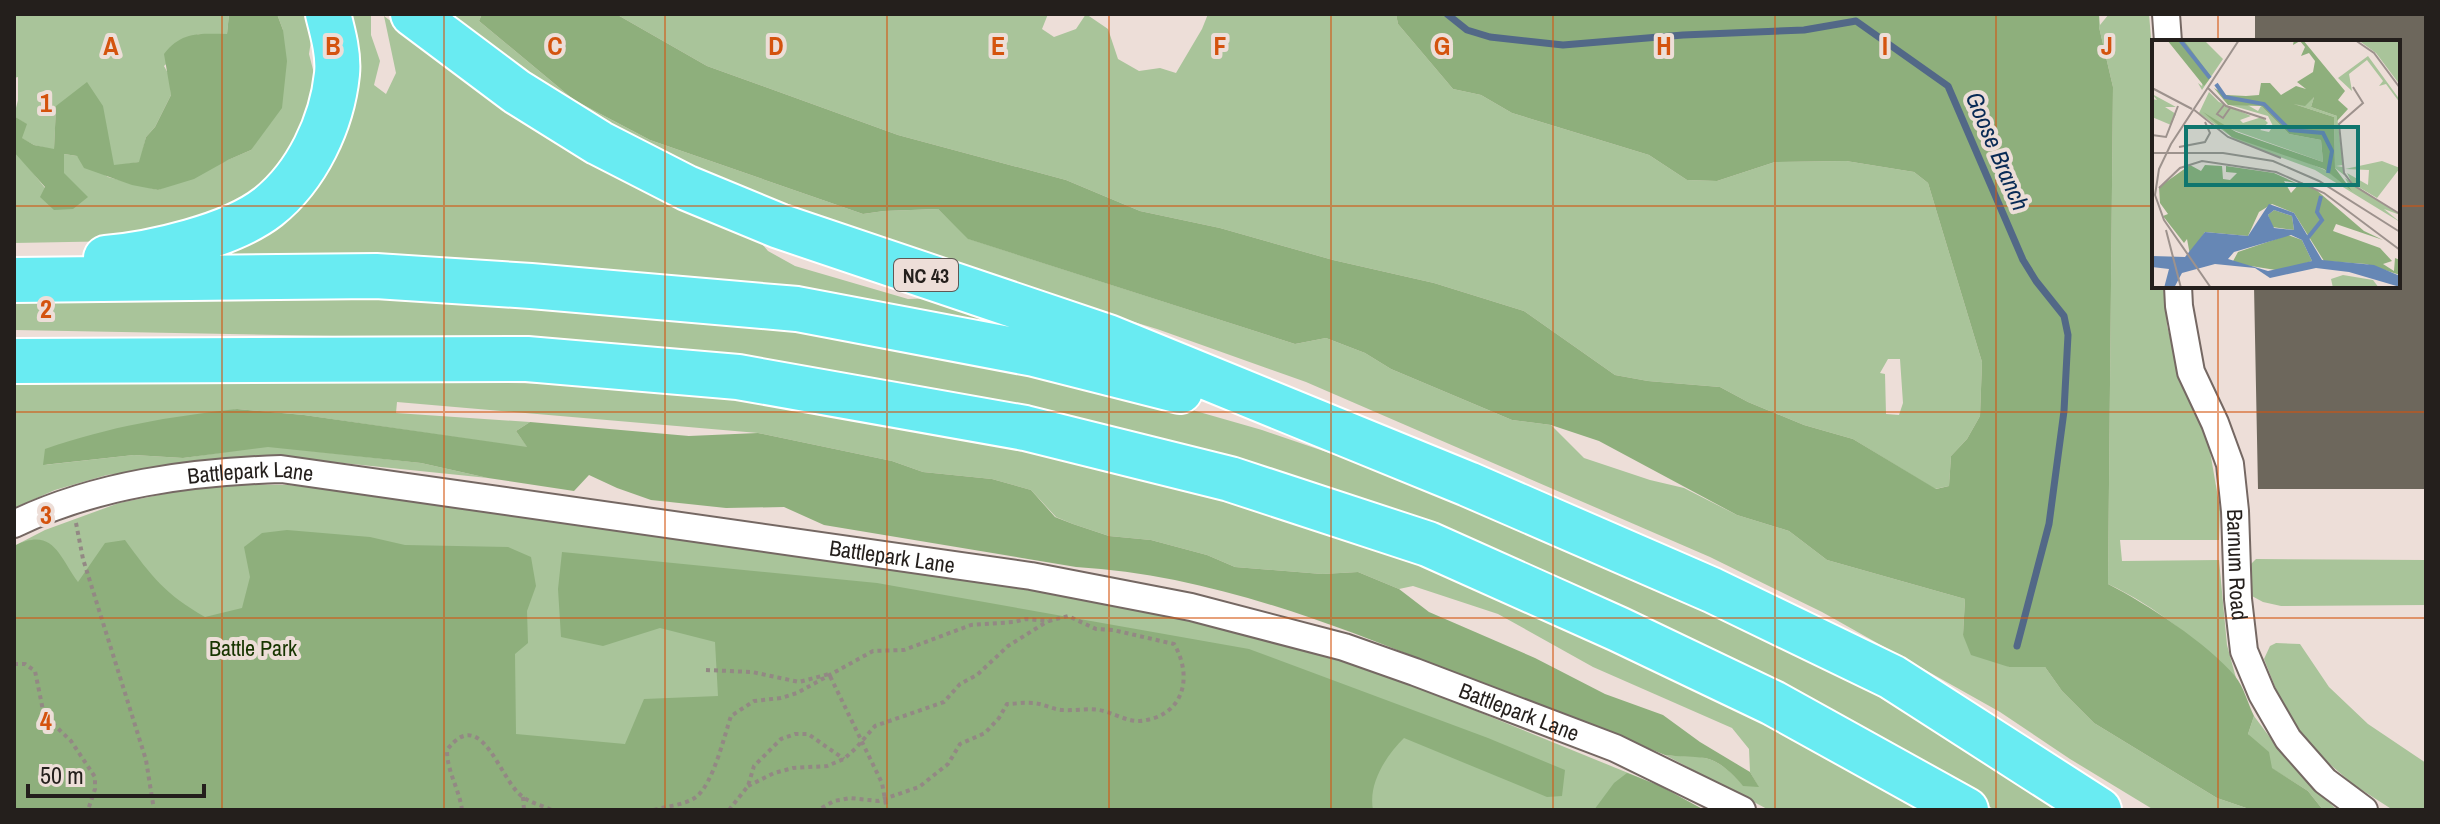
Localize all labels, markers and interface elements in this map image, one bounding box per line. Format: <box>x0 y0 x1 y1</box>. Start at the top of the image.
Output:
text: A <box>103 28 119 63</box>
text: B <box>325 28 341 63</box>
text: C <box>547 28 563 63</box>
text: D <box>768 28 784 63</box>
text: E <box>991 28 1005 63</box>
text: F <box>1213 28 1227 63</box>
text: G <box>1434 28 1450 63</box>
text: H <box>1656 28 1672 63</box>
text: I <box>1882 28 1888 63</box>
text: J <box>2101 28 2113 63</box>
inset map <box>2152 40 2400 288</box>
text: 1 <box>40 85 52 120</box>
water label: Goose Branch <box>1959 87 2037 215</box>
road number: NC 43 <box>894 259 958 291</box>
text: 2 <box>40 291 52 326</box>
street label: Battlepark Lane <box>186 454 315 491</box>
text: 3 <box>40 497 52 532</box>
street label: Barnum Road <box>2220 508 2255 622</box>
street label: Battlepark Lane <box>827 532 957 580</box>
park label: Battle Park <box>209 633 298 663</box>
street label: Battlepark Lane <box>1455 675 1584 748</box>
text: 4 <box>40 703 52 738</box>
scale bar <box>28 748 204 798</box>
text: 50 m <box>40 759 84 791</box>

